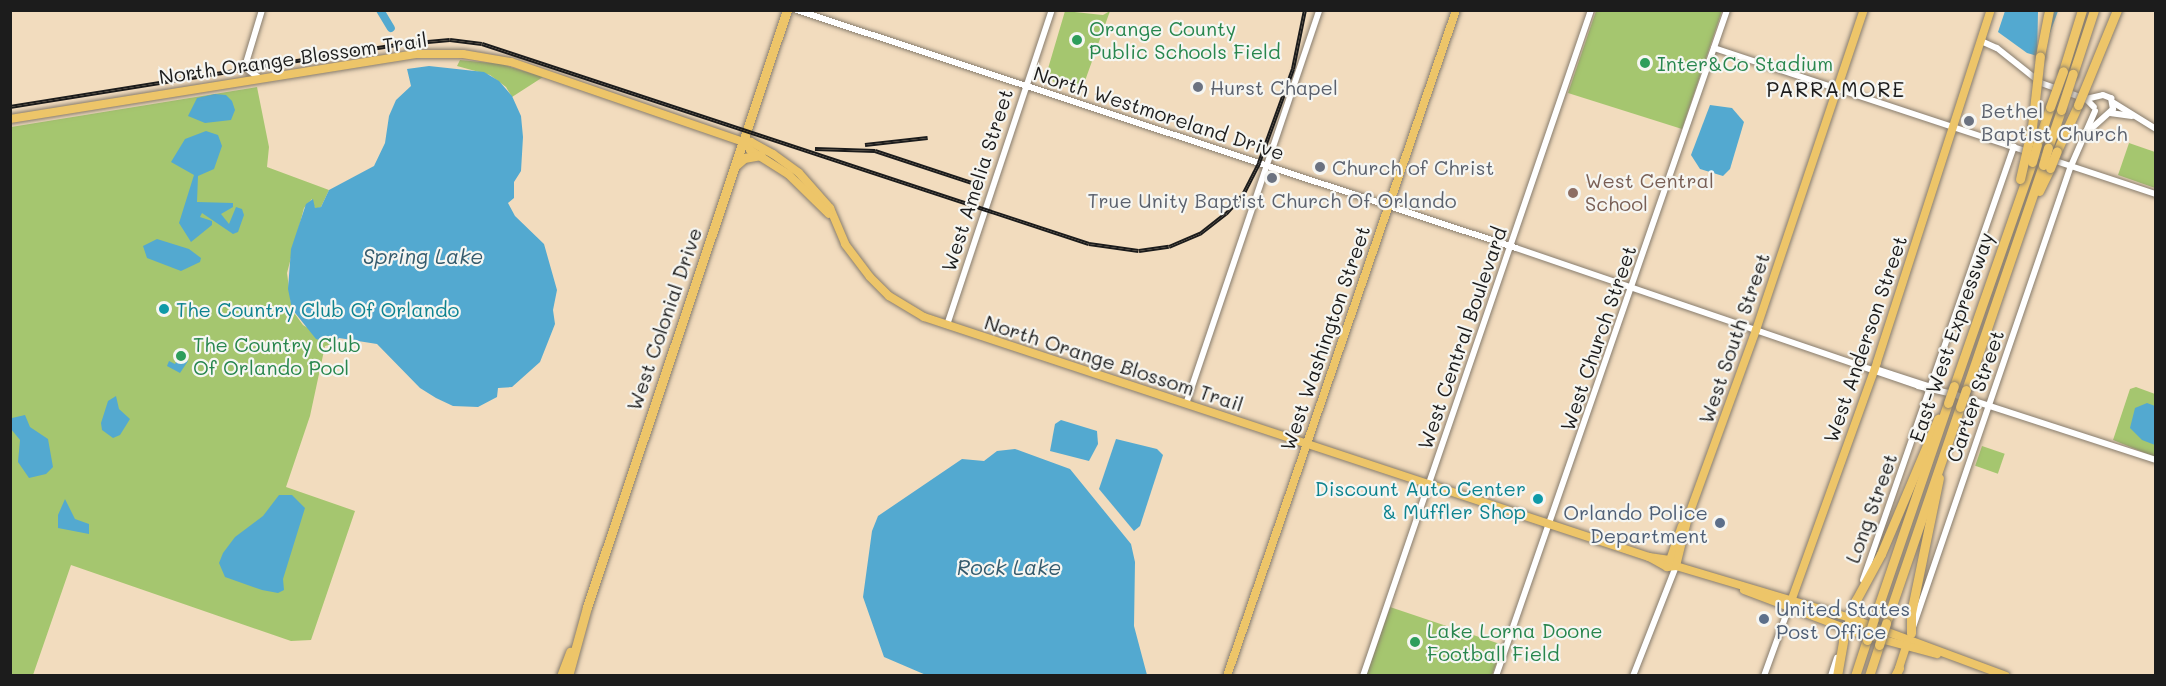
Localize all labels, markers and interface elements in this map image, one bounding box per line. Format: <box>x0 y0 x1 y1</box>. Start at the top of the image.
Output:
place label: Orange County Public Schools Field <box>1089 16 1281 63</box>
street label: North Orange Blossom Trail <box>157 27 429 89</box>
marker: Orange County Public Schools Field <box>1070 33 1084 47</box>
place label: Inter&Co Stadium <box>1657 51 1833 75</box>
marker: Inter&Co Stadium <box>1638 56 1652 70</box>
street label: North Westmoreland Drive <box>1031 61 1287 165</box>
place label: Hurst Chapel <box>1210 75 1338 99</box>
district label: PARRAMORE <box>1766 76 1906 102</box>
marker: Hurst Chapel <box>1191 80 1205 94</box>
street label: West Amelia Street <box>936 86 1018 274</box>
place label: Bethel Baptist Church <box>1981 98 2128 145</box>
marker: Bethel Baptist Church <box>1962 114 1976 128</box>
place label: Church of Christ <box>1332 155 1494 179</box>
marker: Church of Christ <box>1313 160 1327 174</box>
place label: West Central School <box>1585 169 1714 216</box>
marker: True Unity Baptist Church Of Orlando <box>1265 171 1279 185</box>
marker: West Central School <box>1566 186 1580 200</box>
place label: True Unity Baptist Church Of Orlando <box>1087 188 1457 212</box>
street label: West Washington Street <box>1275 222 1375 454</box>
street label: West Colonial Drive <box>621 224 707 414</box>
street label: West Central Boulevard <box>1413 224 1511 452</box>
street label: East-West Expressway <box>1904 229 1998 445</box>
street label: West Anderson Street <box>1818 232 1912 446</box>
street label: West Church Street <box>1555 242 1641 434</box>
water label: Spring Lake <box>363 243 483 269</box>
street label: West South Street <box>1694 249 1774 427</box>
place label: The Country Club Of Orlando <box>176 297 459 321</box>
marker: The Country Club Of Orlando <box>157 302 171 316</box>
street label: North Orange Blossom Trail <box>982 310 1246 416</box>
street label: Carter Street <box>1941 327 2009 465</box>
place label: The Country Club Of Orlando Pool <box>193 332 361 379</box>
marker: The Country Club Of Orlando Pool <box>174 349 188 363</box>
street label: Long Street <box>1840 450 1902 566</box>
place label: Discount Auto Center & Muffler Shop <box>1315 476 1526 523</box>
marker: Discount Auto Center & Muffler Shop <box>1531 492 1545 506</box>
place label: Orlando Police Department <box>1563 500 1708 547</box>
marker: Orlando Police Department <box>1713 516 1727 530</box>
water label: Rock Lake <box>957 554 1061 580</box>
place label: United States Post Office <box>1776 596 1910 643</box>
marker: United States Post Office <box>1757 612 1771 626</box>
place label: Lake Lorna Doone Football Field <box>1427 618 1603 665</box>
marker: Lake Lorna Doone Football Field <box>1408 635 1422 649</box>

